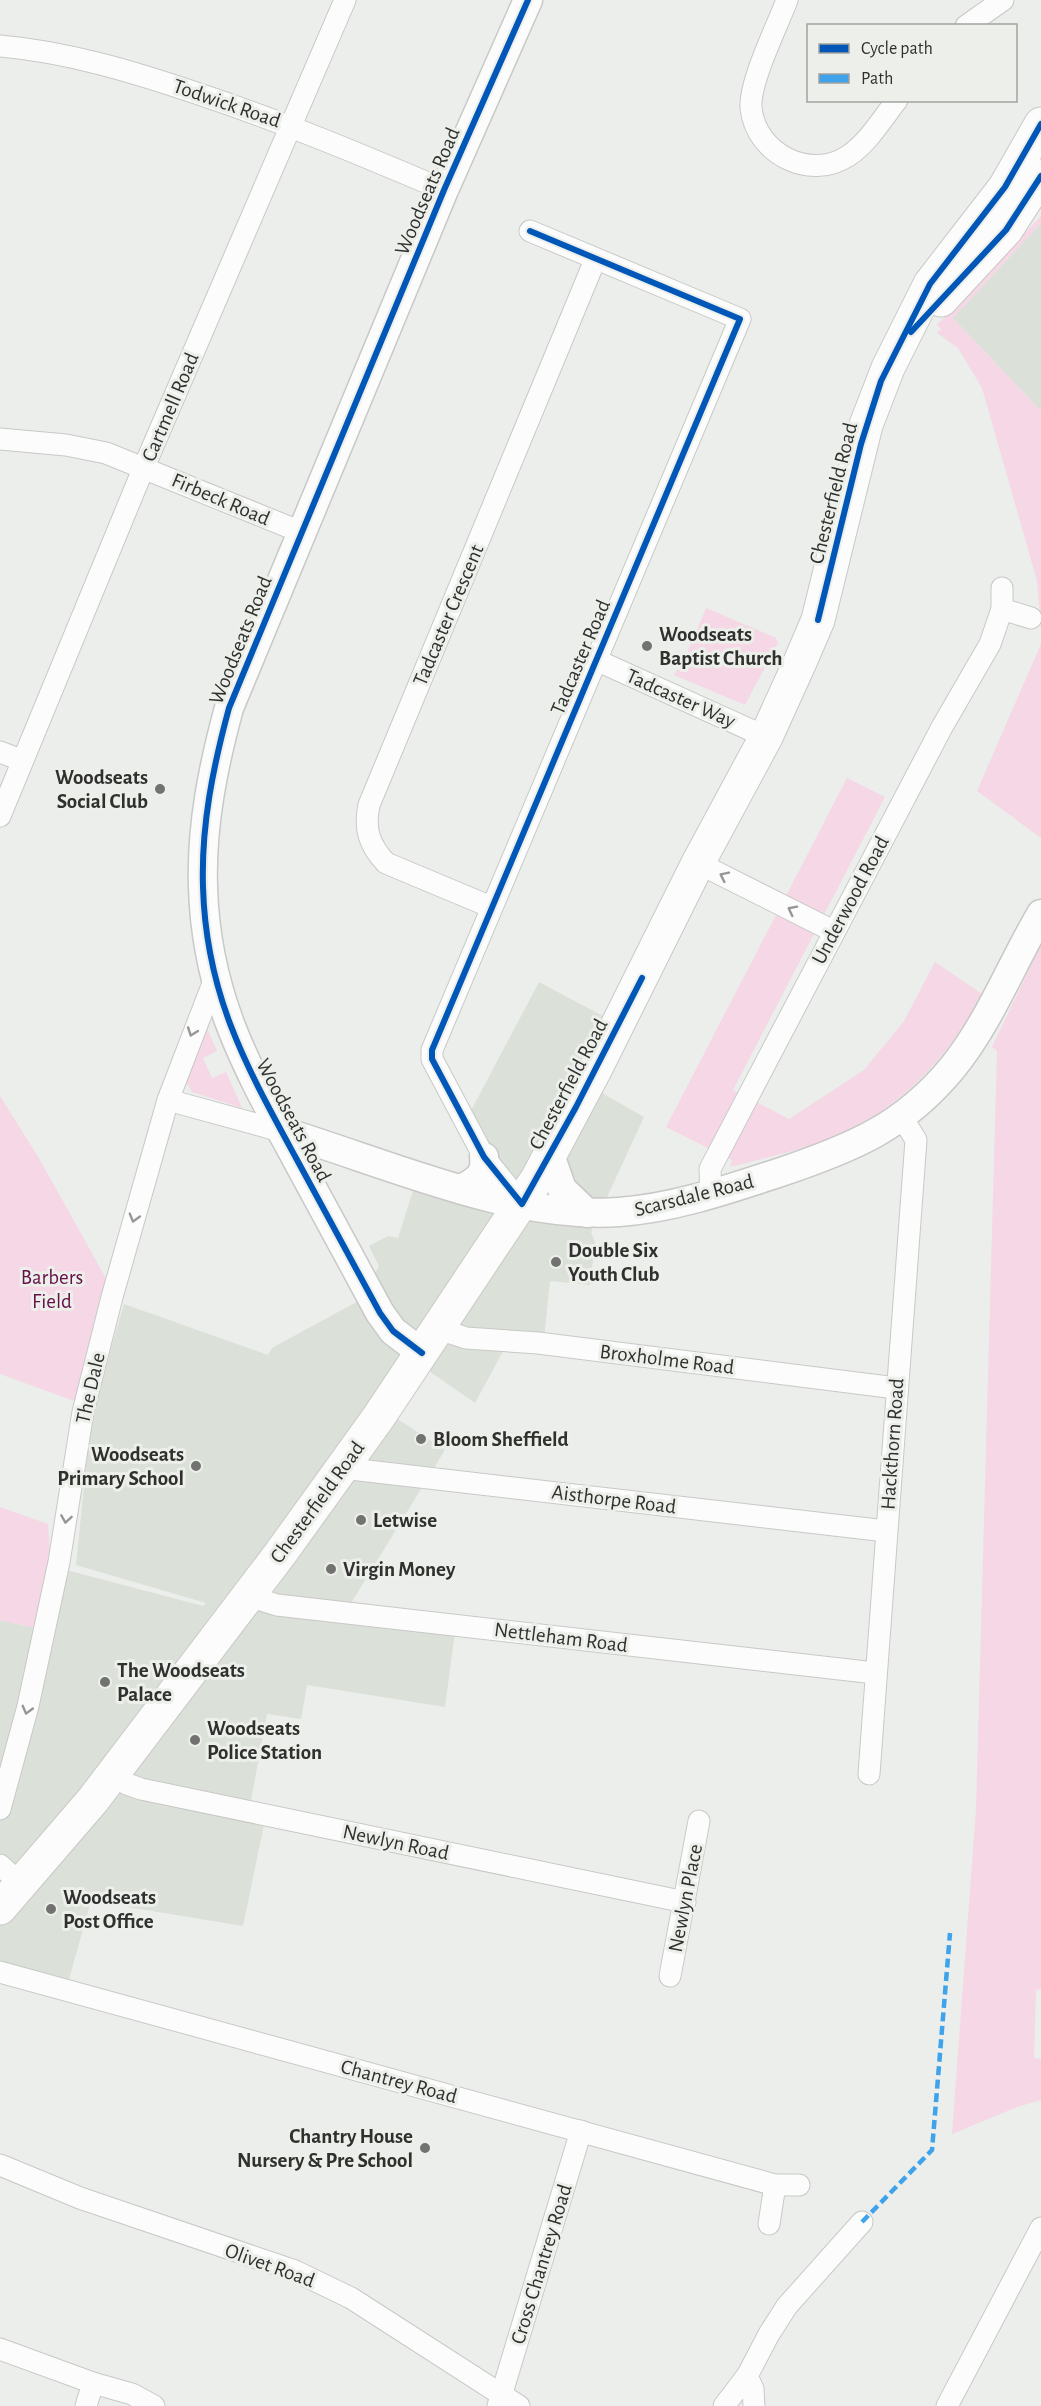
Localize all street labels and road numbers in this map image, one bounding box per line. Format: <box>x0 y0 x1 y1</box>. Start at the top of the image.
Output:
street label: Todwick Road <box>170 75 283 132</box>
street label: Woodseats Road <box>391 124 464 258</box>
street label: Cartmell Road <box>138 350 203 465</box>
street label: Chesterfield Road <box>806 420 861 566</box>
street label: Firbeck Road <box>169 469 273 530</box>
street label: Tadcaster Crescent <box>409 541 488 689</box>
street label: Woodseats Road <box>205 573 276 707</box>
street label: Tadcaster Road <box>547 596 614 718</box>
street label: Tadcaster Way <box>623 665 739 732</box>
street label: Underwood Road <box>808 833 893 968</box>
street label: Chesterfield Road <box>525 1015 612 1153</box>
street label: Woodseats Road <box>252 1055 335 1185</box>
street label: Scarsdale Road <box>632 1170 756 1220</box>
street label: Broxholme Road <box>599 1341 735 1378</box>
street label: The Dale <box>72 1351 109 1426</box>
street label: Hackthorn Road <box>877 1377 908 1511</box>
street label: Chesterfield Road <box>266 1437 369 1567</box>
street label: Aisthorpe Road <box>551 1481 677 1518</box>
street label: Nettleham Road <box>493 1619 629 1656</box>
street label: Newlyn Road <box>341 1821 451 1864</box>
street label: Newlyn Place <box>665 1842 706 1954</box>
street label: Chantrey Road <box>338 2056 459 2107</box>
street label: Cross Chantrey Road <box>507 2182 576 2347</box>
street label: Olivet Road <box>222 2240 318 2291</box>

